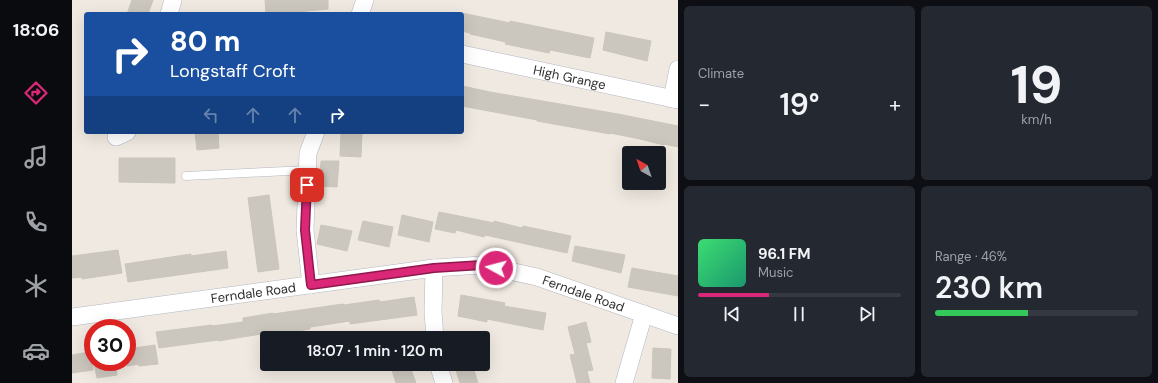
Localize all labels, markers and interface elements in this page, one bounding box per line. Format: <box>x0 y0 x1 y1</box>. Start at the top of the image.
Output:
text: 18:06 <box>13 18 59 42</box>
text: 80 m <box>170 23 240 60</box>
icon: right <box>104 28 156 80</box>
text: 19 <box>1011 51 1062 119</box>
text: Longstaff Croft <box>170 59 296 83</box>
street label: High Grange <box>532 61 607 93</box>
text: Climate <box>698 65 744 82</box>
icon: directions <box>22 79 50 107</box>
text: 19° <box>779 85 820 124</box>
text: − <box>698 90 710 119</box>
text: + <box>889 90 901 119</box>
icon: left <box>200 104 222 126</box>
icon: ahead <box>242 104 264 126</box>
icon: ahead <box>284 104 306 126</box>
icon: right <box>326 104 348 126</box>
text: km/h <box>1021 111 1052 128</box>
icon: music <box>22 143 50 171</box>
north arrow <box>622 146 666 190</box>
map controls <box>622 146 666 190</box>
pin <box>290 168 324 202</box>
icon: arrive <box>296 174 318 196</box>
icon: phone <box>22 208 50 236</box>
text: 96.1 FM <box>758 244 810 264</box>
position arrow <box>475 247 517 289</box>
text: Range · 46% <box>935 248 1007 265</box>
text: Music <box>758 264 793 281</box>
text: 230 km <box>935 268 1043 307</box>
icon: climate <box>22 272 50 300</box>
street label: Ferndale Road <box>540 272 627 316</box>
street label: Ferndale Road <box>210 279 297 307</box>
icon: previous <box>721 303 743 325</box>
icon: pause <box>788 303 810 325</box>
icon: next <box>856 303 878 325</box>
speed limit sign: 30 <box>84 319 136 371</box>
icon: car <box>22 337 50 365</box>
text: 18:07 · 1 min · 120 m <box>307 341 443 361</box>

